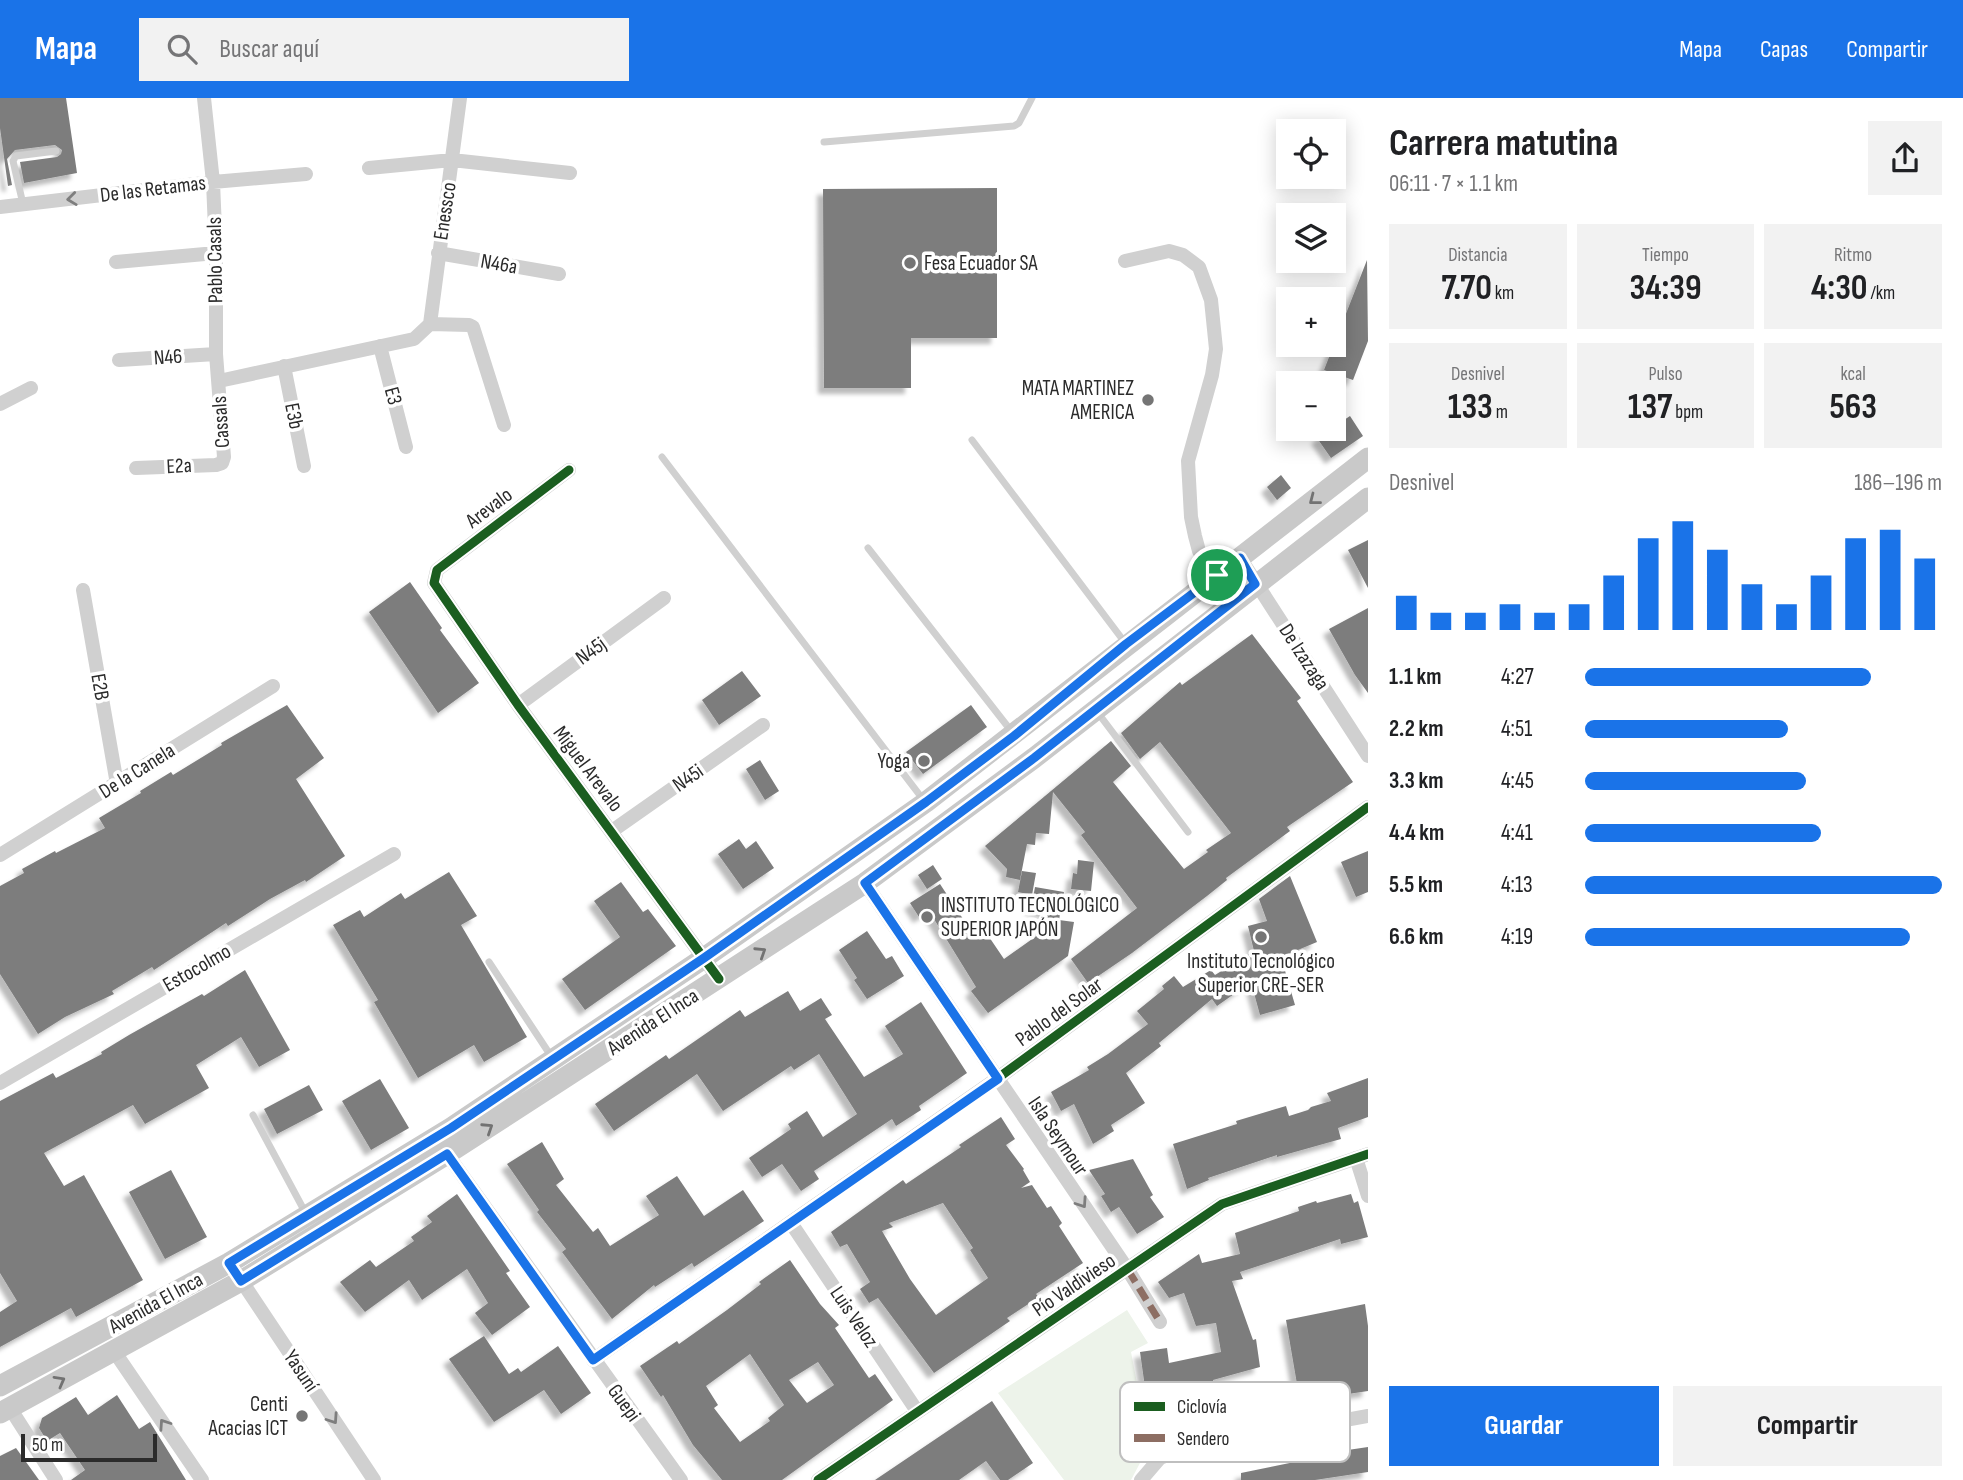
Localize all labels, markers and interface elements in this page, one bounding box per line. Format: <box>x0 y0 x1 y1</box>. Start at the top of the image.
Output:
search box <box>139 18 629 81</box>
text: Mapa <box>35 29 97 69</box>
icon: search <box>163 30 201 68</box>
text: Buscar aquí <box>219 34 319 65</box>
text: Mapa <box>1679 35 1722 64</box>
text: Capas <box>1760 35 1808 64</box>
text: Compartir <box>1846 35 1928 64</box>
map controls <box>1276 119 1346 441</box>
button: locate <box>1276 119 1346 189</box>
text: Carrera matutina <box>1389 121 1618 166</box>
button: share <box>1868 121 1942 195</box>
street label: De las Retamas <box>99 170 207 208</box>
text: 06:11 · 7 × 1.1 km <box>1389 170 1518 198</box>
street label: Enessco <box>428 180 462 242</box>
one-way arrow <box>66 191 78 206</box>
button: layers <box>1276 203 1346 273</box>
street label: Pablo Casals <box>202 217 228 303</box>
text: Distancia <box>1448 244 1507 267</box>
text: Tiempo <box>1642 244 1689 267</box>
text: Ritmo <box>1834 244 1872 267</box>
street label: N46a <box>479 248 519 280</box>
place label: Fesa Ecuador SA <box>924 251 1039 276</box>
marker: Fesa Ecuador SA <box>902 255 918 271</box>
text: 7.70 <box>1441 267 1492 310</box>
text: 34:39 <box>1629 267 1702 310</box>
text: 4:30 <box>1811 267 1868 310</box>
text: km <box>1492 282 1514 305</box>
text: /km <box>1868 282 1895 305</box>
button: + <box>1276 287 1346 357</box>
street label: N46 <box>153 344 183 370</box>
text: Desnivel <box>1451 363 1505 386</box>
text: Pulso <box>1648 363 1683 386</box>
text: kcal <box>1841 363 1866 386</box>
button: − <box>1276 371 1346 441</box>
place label: MATA MARTINEZ AMERICA <box>1022 376 1135 425</box>
street label: E3 <box>379 384 407 408</box>
text: 133 <box>1448 386 1493 429</box>
text: 137 <box>1628 386 1672 429</box>
text: 563 <box>1829 386 1877 429</box>
marker: MATA MARTINEZ AMERICA <box>1140 392 1156 408</box>
street label: Cassals <box>207 395 235 449</box>
street label: E3b <box>279 401 309 431</box>
text: m <box>1493 401 1508 424</box>
text: bpm <box>1672 401 1703 424</box>
street label: E2a <box>166 453 192 479</box>
text: Desnivel <box>1389 469 1454 497</box>
text: 186–196 m <box>1854 469 1942 497</box>
street label: Arevalo <box>460 482 517 534</box>
one-way arrow <box>1310 491 1322 504</box>
pin <box>1187 545 1247 605</box>
icon: arrive <box>1198 556 1236 594</box>
street label: De Izazaga <box>1273 619 1335 695</box>
street label: N45j <box>571 632 611 670</box>
text: 1.1 km <box>1389 663 1442 691</box>
text: 4:27 <box>1501 663 1534 691</box>
street label: E2B <box>85 672 115 702</box>
text: 2.2 km <box>1389 715 1443 743</box>
text: 4:51 <box>1501 715 1532 743</box>
street label: Miguel Arevalo <box>548 721 628 817</box>
street label: De la Canela <box>94 738 180 804</box>
place label: Yoga <box>877 749 910 774</box>
marker: Yoga <box>916 753 932 769</box>
street label: N45i <box>668 759 708 797</box>
text: 3.3 km <box>1389 767 1443 795</box>
text: 4:45 <box>1501 767 1534 795</box>
text: 4.4 km <box>1389 819 1444 847</box>
text: 4:41 <box>1501 819 1533 847</box>
text: 5.5 km <box>1389 871 1443 899</box>
text: 4:13 <box>1501 871 1533 899</box>
place label: INSTITUTO TECNOLÓGICO SUPERIOR JAPÓN <box>941 893 1119 942</box>
marker: INSTITUTO TECNOLÓGICO SUPERIOR JAPÓN <box>919 909 935 925</box>
text: 6.6 km <box>1389 923 1444 951</box>
text: 4:19 <box>1501 923 1533 951</box>
marker: Instituto Tecnológico Superior CRE-SER <box>1253 929 1269 945</box>
street label: Estocolmo <box>159 939 235 997</box>
one-way arrow <box>753 947 766 960</box>
place label: Instituto Tecnológico Superior CRE-SER <box>1187 949 1335 998</box>
street label: Pablo del Solar <box>1011 972 1107 1052</box>
street label: Avenida El Inca <box>602 983 703 1061</box>
street label: Isla Seymour <box>1023 1092 1093 1180</box>
one-way arrow <box>480 1124 493 1137</box>
one-way arrow <box>1074 1195 1086 1208</box>
street label: Pío Valdivieso <box>1028 1248 1120 1322</box>
street label: Avenida El Inca <box>104 1267 207 1340</box>
street label: Luis Veloz <box>824 1282 884 1353</box>
street label: Yasuní <box>278 1345 324 1397</box>
one-way arrow <box>53 1376 65 1389</box>
street label: Guepi <box>602 1379 646 1427</box>
legend <box>1120 1382 1350 1462</box>
button: Guardar <box>1389 1386 1659 1466</box>
button: Compartir <box>1673 1386 1942 1466</box>
place label: Centi Acacias ICT <box>207 1392 288 1441</box>
text: Ciclovía <box>1177 1396 1227 1419</box>
marker: Centi Acacias ICT <box>294 1408 310 1424</box>
one-way arrow <box>325 1411 337 1424</box>
one-way arrow <box>159 1418 172 1431</box>
text: Sendero <box>1177 1428 1230 1451</box>
scale bar <box>21 1431 158 1463</box>
text: 50 m <box>32 1434 63 1457</box>

